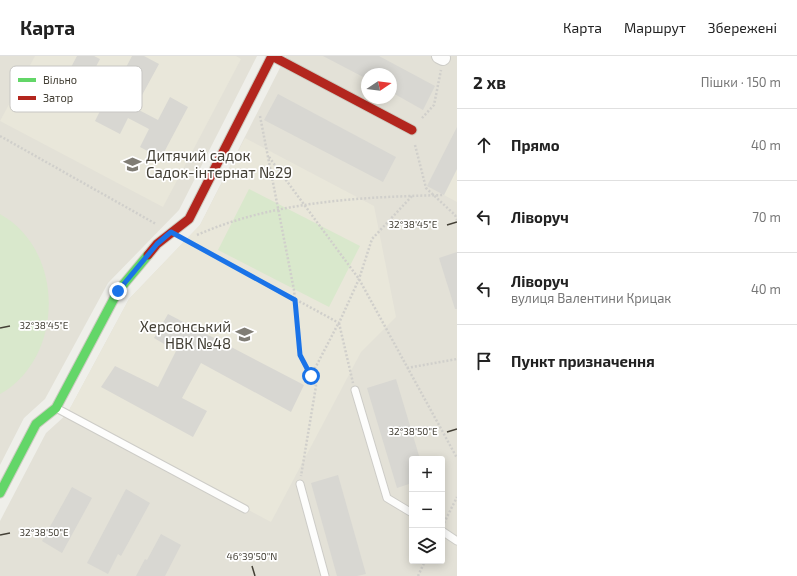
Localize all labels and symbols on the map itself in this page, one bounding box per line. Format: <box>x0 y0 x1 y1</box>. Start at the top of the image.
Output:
legend <box>10 66 142 112</box>
north arrow <box>361 68 397 104</box>
text: Вільно <box>43 73 77 86</box>
text: Затор <box>43 91 73 104</box>
place label: Дитячий садок Садок-інтернат №29 <box>146 146 292 181</box>
school or university icon: Дитячий садок Садок-інтернат №29 <box>123 154 143 174</box>
text: 32°38'45"E <box>389 218 438 230</box>
route end <box>109 282 127 300</box>
place label: Херсонський НВК №48 <box>140 317 231 352</box>
text: 32°38'45"E <box>20 319 69 331</box>
school or university icon: Херсонський НВК №48 <box>234 325 254 345</box>
route start <box>302 367 320 385</box>
text: 32°38'50"E <box>388 425 438 437</box>
text: 32°38'50"E <box>19 526 69 538</box>
text: 46°39'50"N <box>227 550 277 562</box>

